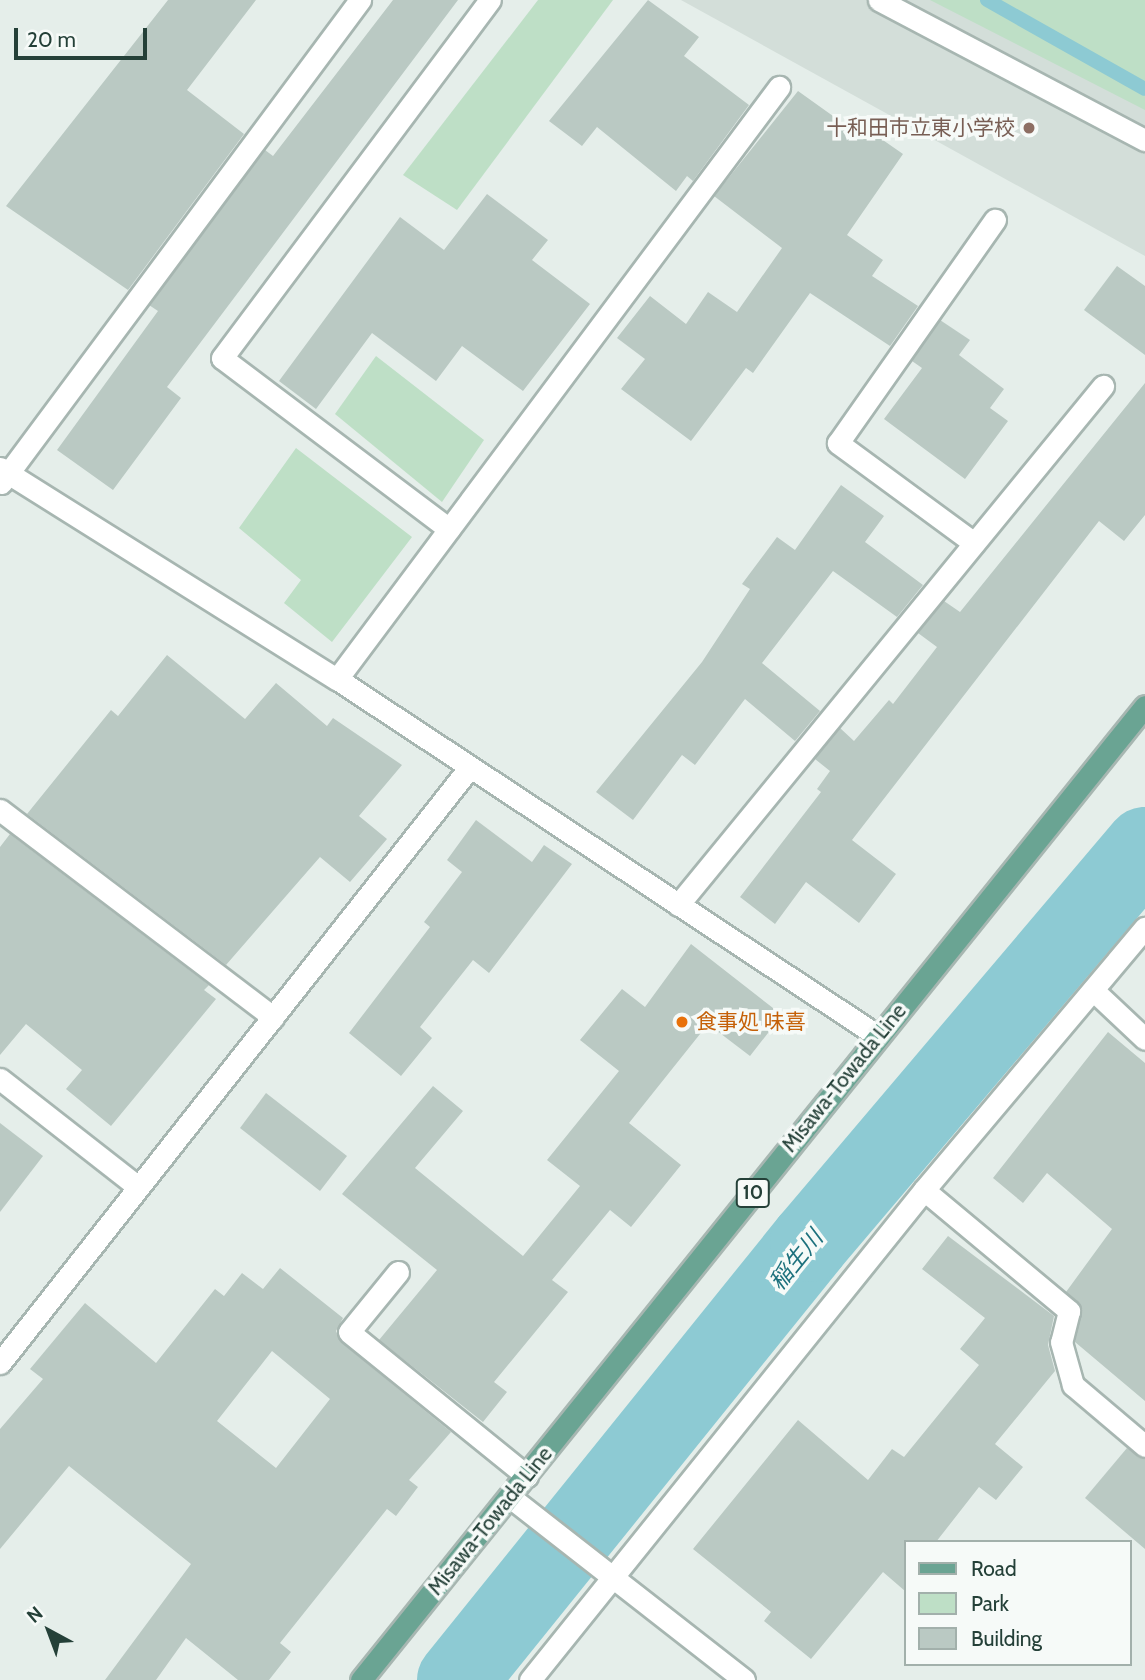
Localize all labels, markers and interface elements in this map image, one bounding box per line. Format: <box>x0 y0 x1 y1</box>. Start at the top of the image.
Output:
scale bar <box>18 14 150 58</box>
text: 20 m <box>27 27 76 52</box>
place label: 十和田市立東小学校 <box>826 115 1015 141</box>
marker: 十和田市立東小学校 <box>1021 120 1037 136</box>
street label: Misawa-Towada Line <box>777 999 911 1157</box>
place label: 食事処 味喜 <box>696 1009 806 1035</box>
marker: 食事処 味喜 <box>674 1014 690 1030</box>
road number: 10 <box>736 1177 770 1208</box>
water label: 稲生川 <box>764 1225 828 1295</box>
street label: Misawa-Towada Line <box>423 1442 557 1600</box>
legend <box>904 1540 1131 1666</box>
text: Road <box>971 1556 1017 1581</box>
text: Park <box>971 1591 1009 1616</box>
north arrow <box>14 1596 84 1666</box>
text: N <box>22 1602 48 1628</box>
text: Building <box>971 1626 1042 1651</box>

